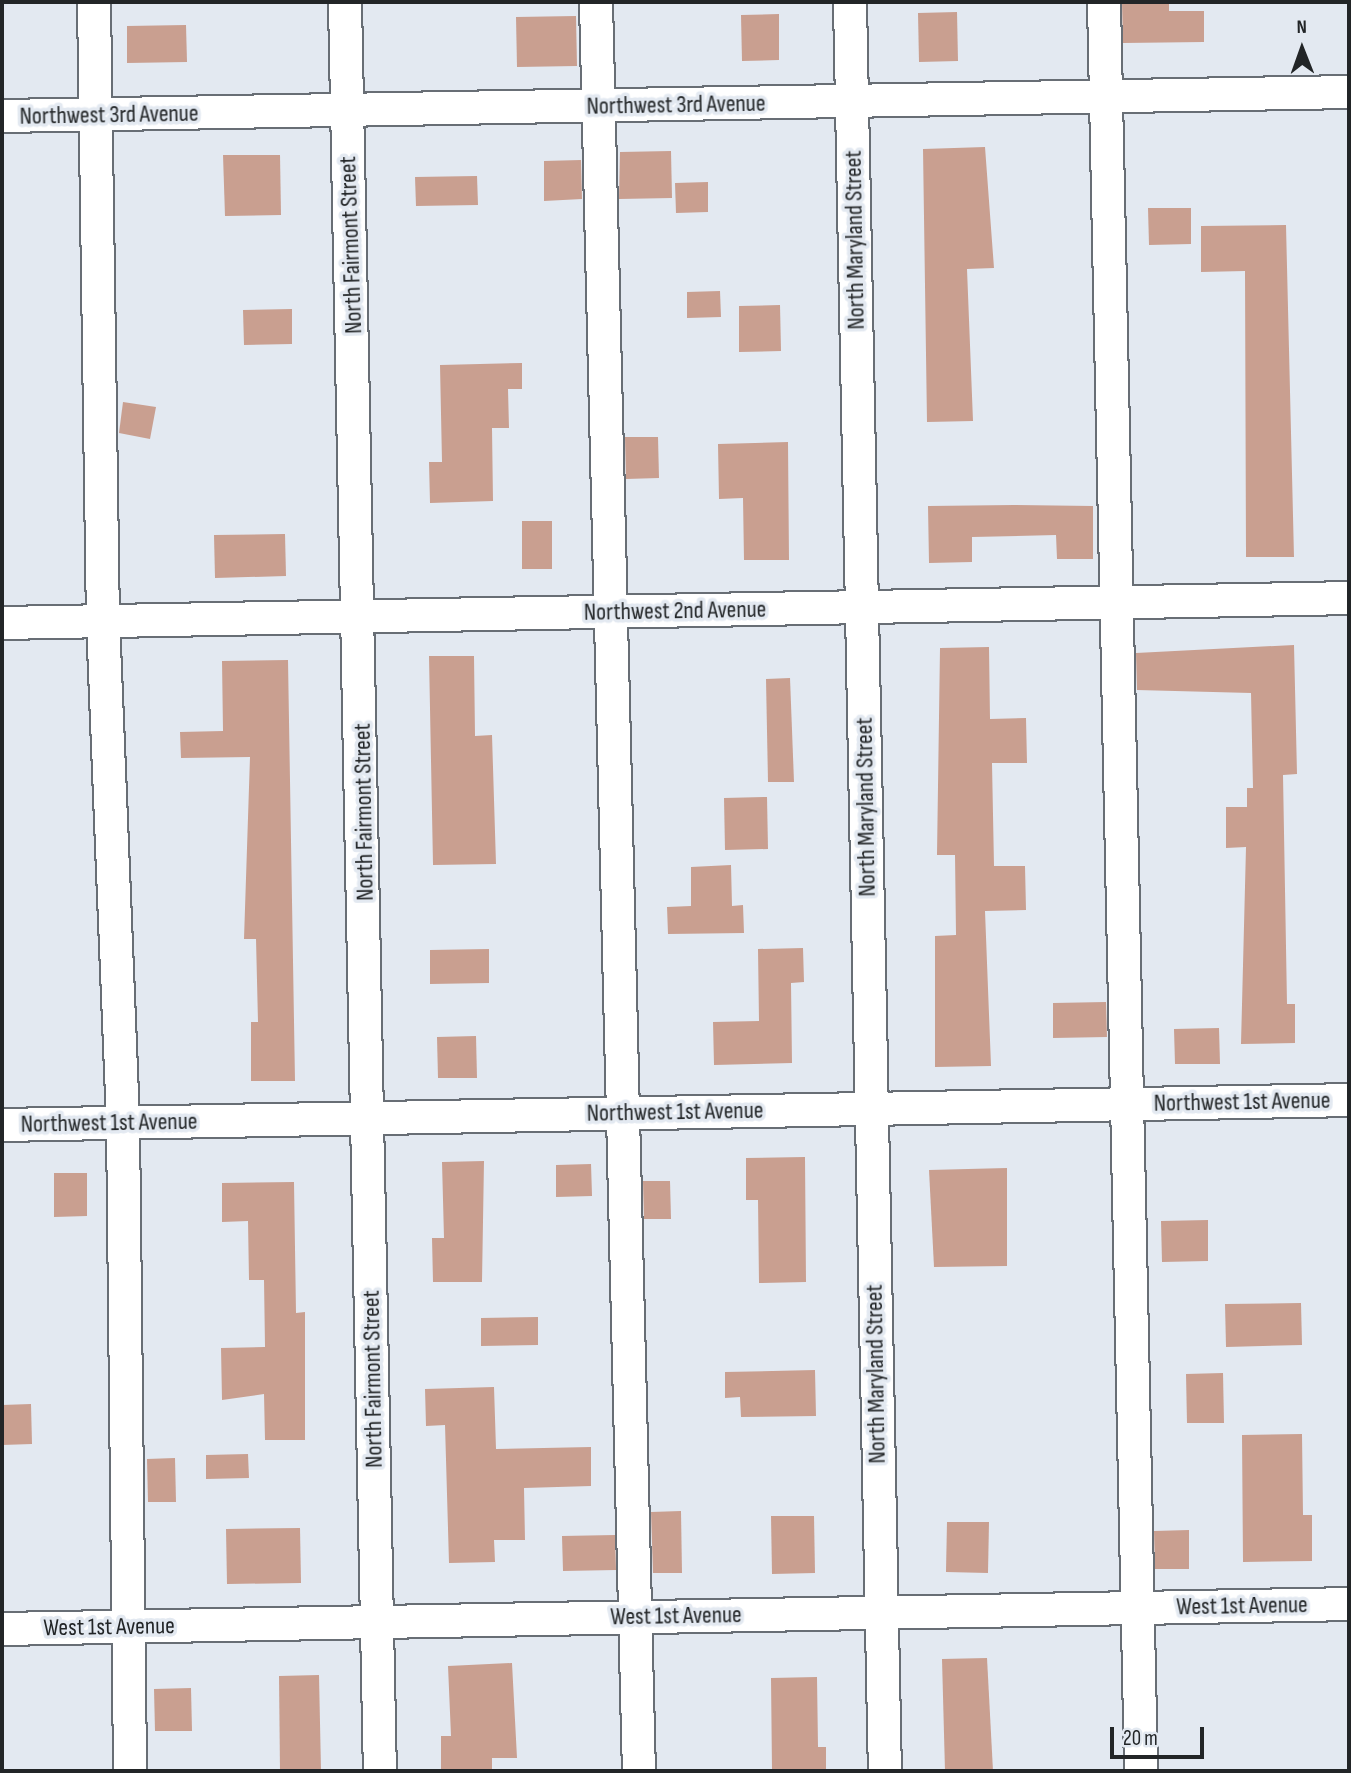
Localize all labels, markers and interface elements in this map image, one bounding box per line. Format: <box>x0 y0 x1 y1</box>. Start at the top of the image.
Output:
north arrow <box>1267 14 1337 84</box>
text: N <box>1296 16 1307 39</box>
street label: Northwest 3rd Avenue <box>586 89 766 121</box>
street label: Northwest 3rd Avenue <box>19 99 199 131</box>
street label: North Maryland Street <box>839 150 871 330</box>
street label: North Fairmont Street <box>334 156 368 334</box>
street label: Northwest 2nd Avenue <box>584 595 766 627</box>
street label: North Maryland Street <box>850 717 882 897</box>
street label: North Fairmont Street <box>348 723 380 901</box>
street label: Northwest 1st Avenue <box>1153 1086 1331 1118</box>
street label: Northwest 1st Avenue <box>586 1096 764 1128</box>
street label: Northwest 1st Avenue <box>20 1107 198 1139</box>
street label: North Maryland Street <box>860 1284 892 1464</box>
street label: North Fairmont Street <box>357 1290 389 1468</box>
street label: West 1st Avenue <box>1176 1590 1308 1622</box>
street label: West 1st Avenue <box>610 1600 742 1632</box>
street label: West 1st Avenue <box>43 1611 175 1643</box>
scale bar <box>1113 1714 1208 1758</box>
text: 20 m <box>1123 1726 1158 1751</box>

